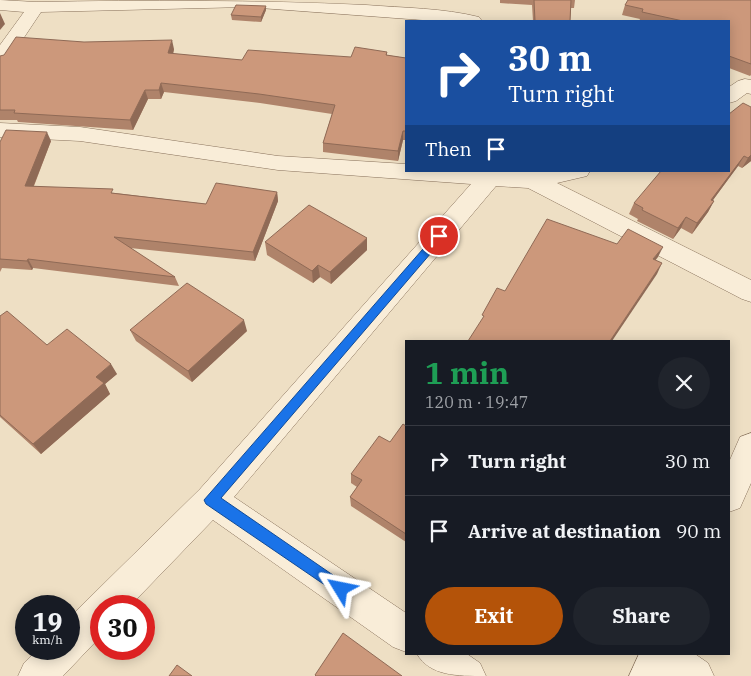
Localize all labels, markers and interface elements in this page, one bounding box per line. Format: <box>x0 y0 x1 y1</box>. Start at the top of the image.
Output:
text: 30 m <box>508 35 592 81</box>
icon: right <box>425 40 490 105</box>
text: Turn right <box>508 79 615 108</box>
icon: arrive <box>482 135 510 163</box>
text: Then <box>425 137 472 161</box>
pin <box>418 215 460 257</box>
icon: arrive <box>425 222 453 250</box>
text: 1 min <box>425 353 509 392</box>
button: close <box>658 357 710 409</box>
text: 120 m · 19:47 <box>425 392 528 412</box>
icon: right <box>425 447 453 475</box>
text: Turn right <box>468 449 566 473</box>
text: 30 m <box>665 449 710 473</box>
icon: arrive <box>425 517 453 545</box>
text: Arrive at destination <box>468 519 661 543</box>
text: 90 m <box>676 519 721 543</box>
position arrow <box>314 562 366 614</box>
button: Exit <box>425 587 563 645</box>
button: Share <box>573 587 710 645</box>
speed limit sign: 30 <box>90 595 155 660</box>
text: 19 <box>32 605 63 638</box>
text: km/h <box>32 632 63 647</box>

